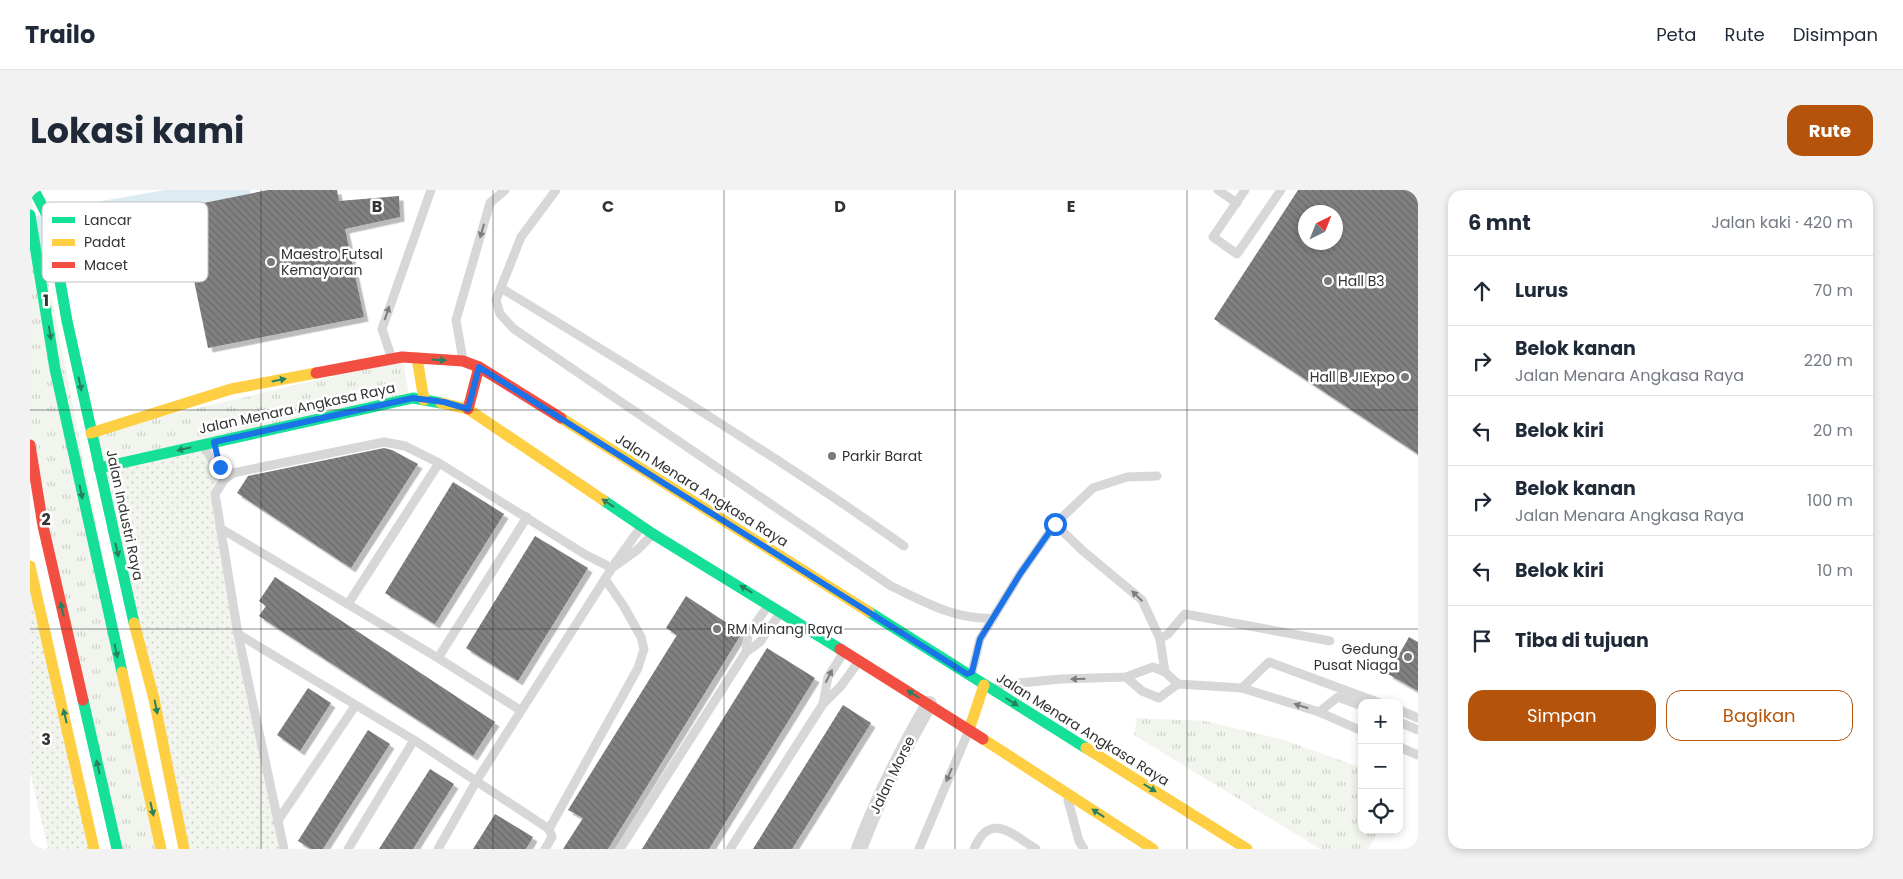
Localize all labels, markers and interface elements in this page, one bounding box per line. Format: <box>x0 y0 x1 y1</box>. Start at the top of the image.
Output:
text: Trailo <box>25 18 95 51</box>
text: Peta <box>1656 22 1696 47</box>
text: Rute <box>1724 22 1765 47</box>
text: Disimpan <box>1793 22 1878 47</box>
button: Rute <box>1787 105 1873 156</box>
text: Lokasi kami <box>30 106 244 155</box>
text: B <box>372 195 382 218</box>
text: C <box>602 195 614 218</box>
text: D <box>834 195 846 218</box>
text: E <box>1067 195 1075 218</box>
legend <box>42 202 208 282</box>
north arrow <box>1298 205 1343 250</box>
text: 6 mnt <box>1468 208 1531 237</box>
text: Lancar <box>84 210 132 230</box>
text: Jalan kaki · 420 m <box>1711 211 1853 234</box>
one-way arrow <box>478 224 486 239</box>
text: Padat <box>84 232 126 252</box>
place label: Maestro Futsal Kemayoran <box>281 244 383 280</box>
text: Macet <box>84 255 128 275</box>
marker: Maestro Futsal Kemayoran <box>265 256 277 268</box>
place label: Hall B3 <box>1338 271 1385 291</box>
marker: Hall B3 <box>1322 275 1334 287</box>
icon: ahead <box>1468 277 1496 305</box>
text: Lurus <box>1515 277 1568 304</box>
text: 70 m <box>1813 279 1853 302</box>
text: 1 <box>43 289 49 312</box>
one-way arrow <box>383 305 391 320</box>
one-way arrow <box>46 325 54 341</box>
text: Belok kanan <box>1515 335 1636 362</box>
icon: right <box>1468 347 1496 375</box>
text: 220 m <box>1804 349 1853 372</box>
one-way arrow <box>432 356 448 364</box>
text: Jalan Menara Angkasa Raya <box>1515 364 1744 387</box>
place label: Hall B JIExpo <box>1310 367 1395 387</box>
marker: Hall B JIExpo <box>1399 371 1411 383</box>
one-way arrow <box>271 376 287 384</box>
one-way arrow <box>77 377 85 393</box>
street label: Jalan Menara Angkasa Raya <box>197 377 397 439</box>
icon: left <box>1468 417 1496 445</box>
text: Belok kiri <box>1515 417 1604 444</box>
text: 20 m <box>1813 419 1853 442</box>
street label: Jalan Menara Angkasa Raya <box>612 428 792 552</box>
one-way arrow <box>176 445 191 453</box>
place label: Parkir Barat <box>842 446 922 466</box>
street label: Jalan Industri Raya <box>101 448 149 582</box>
marker: Parkir Barat <box>826 450 838 462</box>
route end <box>209 456 232 479</box>
text: Belok kanan <box>1515 475 1636 502</box>
one-way arrow <box>78 484 86 500</box>
icon: right <box>1468 487 1496 515</box>
text: 100 m <box>1807 489 1853 512</box>
one-way arrow <box>602 498 615 508</box>
text: Jalan Menara Angkasa Raya <box>1515 504 1744 527</box>
text: 2 <box>41 508 51 531</box>
route start <box>1044 513 1067 536</box>
one-way arrow <box>113 542 121 557</box>
icon: left <box>1468 557 1496 585</box>
text: Belok kiri <box>1515 557 1604 584</box>
text: 10 m <box>1817 559 1853 582</box>
one-way arrow <box>739 585 752 594</box>
one-way arrow <box>1132 590 1144 602</box>
one-way arrow <box>58 602 66 617</box>
place label: RM Minang Raya <box>727 619 843 639</box>
marker: RM Minang Raya <box>711 623 723 635</box>
icon: arrive <box>1468 627 1496 655</box>
text: Tiba di tujuan <box>1515 627 1649 654</box>
place label: Gedung Pusat Niaga <box>1314 639 1398 675</box>
one-way arrow <box>112 643 120 658</box>
marker: Gedung Pusat Niaga <box>1402 651 1414 663</box>
street label: Jalan Menara Angkasa Raya <box>993 667 1173 791</box>
one-way arrow <box>826 669 834 683</box>
one-way arrow <box>1069 675 1085 683</box>
one-way arrow <box>907 689 920 699</box>
button: Simpan <box>1468 690 1656 741</box>
button: Bagikan <box>1666 690 1853 741</box>
one-way arrow <box>1005 698 1018 707</box>
map controls <box>1358 699 1403 834</box>
button: + <box>1358 699 1403 744</box>
one-way arrow <box>152 700 160 715</box>
one-way arrow <box>1293 702 1308 709</box>
one-way arrow <box>61 708 69 723</box>
text: 3 <box>41 728 51 751</box>
street label: Jalan Morse <box>864 732 920 817</box>
button: − <box>1358 744 1403 789</box>
one-way arrow <box>94 760 102 775</box>
one-way arrow <box>945 768 953 782</box>
one-way arrow <box>1143 784 1156 793</box>
button: locate <box>1358 789 1403 834</box>
one-way arrow <box>148 801 156 817</box>
one-way arrow <box>1091 808 1104 818</box>

